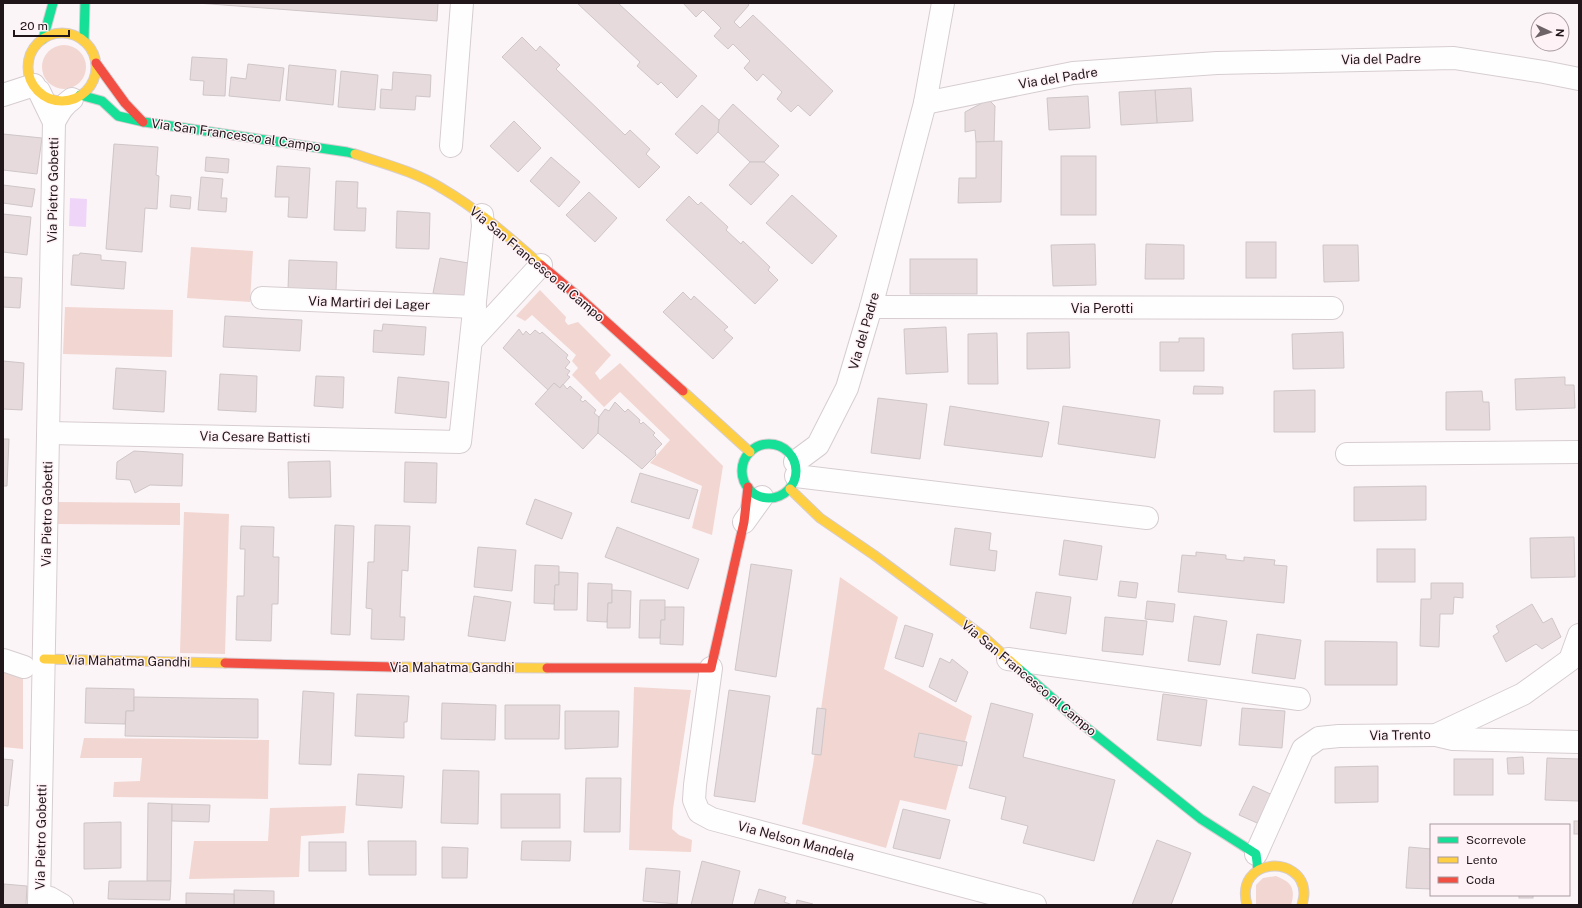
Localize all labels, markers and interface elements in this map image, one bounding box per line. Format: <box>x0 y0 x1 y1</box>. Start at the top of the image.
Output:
scale bar <box>14 12 69 38</box>
north arrow <box>1530 12 1570 52</box>
text: 20 m <box>20 19 48 33</box>
text: N <box>1554 28 1566 37</box>
street label: Via del Padre <box>1341 51 1421 67</box>
street label: Via del Padre <box>1017 64 1099 92</box>
street label: Via San Francesco al Campo <box>150 116 322 154</box>
street label: Via Pietro Gobetti <box>45 137 61 243</box>
street label: Via San Francesco al Campo <box>467 203 607 325</box>
street label: Via del Padre <box>846 291 882 371</box>
street label: Via Martiri dei Lager <box>308 293 430 313</box>
street label: Via Perotti <box>1071 301 1133 316</box>
street label: Via Cesare Battisti <box>199 429 311 445</box>
street label: Via Pietro Gobetti <box>39 461 55 567</box>
street label: Via San Francesco al Campo <box>959 617 1099 739</box>
street label: Via Mahatma Gandhi <box>66 652 190 670</box>
street label: Via Mahatma Gandhi <box>390 660 514 675</box>
street label: Via Trento <box>1369 727 1431 743</box>
street label: Via Pietro Gobetti <box>33 784 49 890</box>
street label: Via Nelson Mandela <box>736 818 856 864</box>
legend <box>1430 824 1570 896</box>
text: Scorrevole <box>1466 833 1526 847</box>
text: Lento <box>1466 853 1498 867</box>
text: Coda <box>1466 873 1495 887</box>

